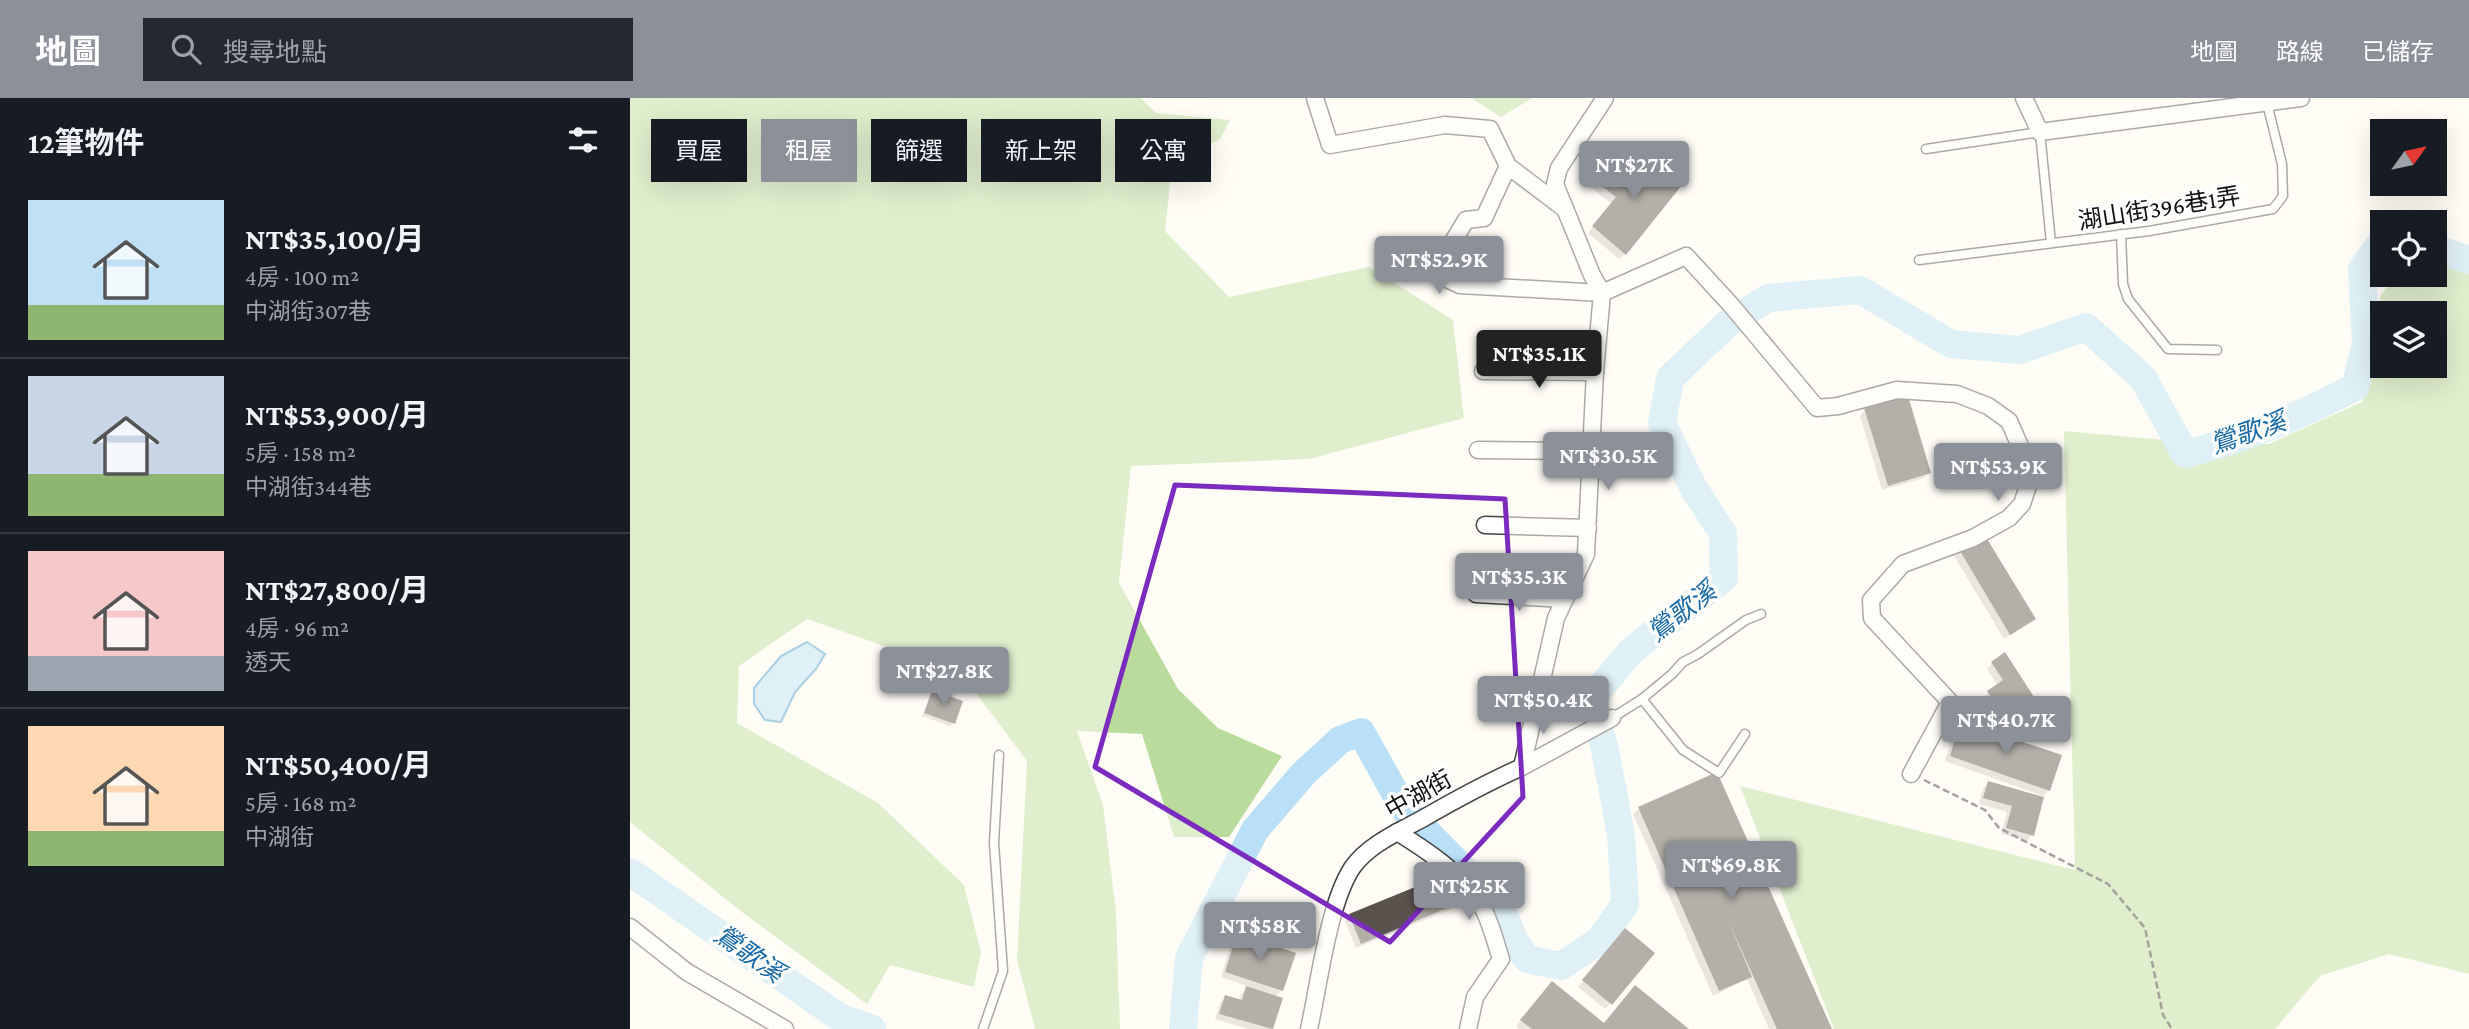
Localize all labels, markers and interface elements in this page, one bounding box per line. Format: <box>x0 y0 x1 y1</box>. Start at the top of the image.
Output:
search box <box>143 18 633 81</box>
icon: search <box>167 30 205 68</box>
text: 地圖 <box>35 33 101 70</box>
text: 搜尋地點 <box>223 38 327 67</box>
text: 地圖 <box>2190 38 2238 65</box>
text: 路線 <box>2276 38 2324 65</box>
text: 已儲存 <box>2362 38 2434 65</box>
chip: 買屋 <box>651 119 747 182</box>
chip: 租屋 <box>761 119 857 182</box>
chip: 篩選 <box>871 119 967 182</box>
chip: 新上架 <box>981 119 1101 182</box>
chip: 公寓 <box>1115 119 1211 182</box>
north arrow <box>2370 119 2446 196</box>
map controls <box>2370 119 2447 378</box>
icon: filters <box>564 121 602 159</box>
text: 12筆物件 <box>28 126 145 159</box>
pin: NT$27K <box>1577 141 1691 201</box>
text: NT$27K <box>1595 151 1673 177</box>
street label: 湖山街396巷1弄 <box>2076 182 2242 234</box>
button: locate <box>2370 210 2447 287</box>
text: NT$35,100/月 <box>245 222 425 255</box>
icon: home <box>84 228 168 312</box>
pin: NT$52.9K <box>1367 236 1511 296</box>
text: NT$52.9K <box>1390 246 1488 272</box>
text: 4房 · 100 m² <box>245 264 359 290</box>
text: 中湖街307巷 <box>245 298 371 324</box>
button: layers <box>2370 301 2447 378</box>
pin: NT$35.1K <box>1467 330 1611 390</box>
text: NT$35.1K <box>1492 340 1586 366</box>
text: NT$53,900/月 <box>245 398 429 431</box>
icon: home <box>84 404 168 488</box>
water label: 鶯歌溪 <box>2206 405 2293 459</box>
pin: NT$30.5K <box>1536 432 1680 492</box>
text: 5房 · 158 m² <box>245 440 356 466</box>
text: NT$30.5K <box>1559 442 1657 468</box>
pin: NT$53.9K <box>1926 444 2070 503</box>
text: NT$53.9K <box>1950 453 2046 479</box>
text: 中湖街344巷 <box>245 474 371 500</box>
pin: NT$35.3K <box>1447 554 1591 613</box>
text: NT$35.3K <box>1471 563 1567 589</box>
text: NT$27,800/月 <box>245 573 429 606</box>
water label: 鶯歌溪 <box>1642 574 1725 647</box>
icon: home <box>84 579 168 663</box>
text: 4房 · 96 m² <box>245 615 349 641</box>
pin: NT$27.8K <box>872 648 1016 707</box>
text: 透天 <box>245 649 291 675</box>
text: NT$27.8K <box>896 657 992 683</box>
pin: NT$50.4K <box>1471 676 1615 736</box>
text: NT$50.4K <box>1494 686 1592 712</box>
pin: NT$40.7K <box>1934 696 2078 756</box>
text: NT$40.7K <box>1957 706 2055 732</box>
text: NT$50,400/月 <box>245 748 432 781</box>
icon: home <box>84 754 168 838</box>
street label: 中湖街 <box>1380 765 1456 823</box>
text: 5房 · 168 m² <box>245 790 356 816</box>
text: 中湖街 <box>245 824 314 850</box>
pin: NT$69.8K <box>1659 842 1803 901</box>
text: NT$69.8K <box>1681 851 1781 877</box>
pin: NT$25K <box>1412 862 1526 922</box>
text: NT$25K <box>1430 872 1508 898</box>
pin: NT$58K <box>1203 902 1317 962</box>
text: NT$58K <box>1220 912 1300 938</box>
water label: 鶯歌溪 <box>709 920 793 991</box>

